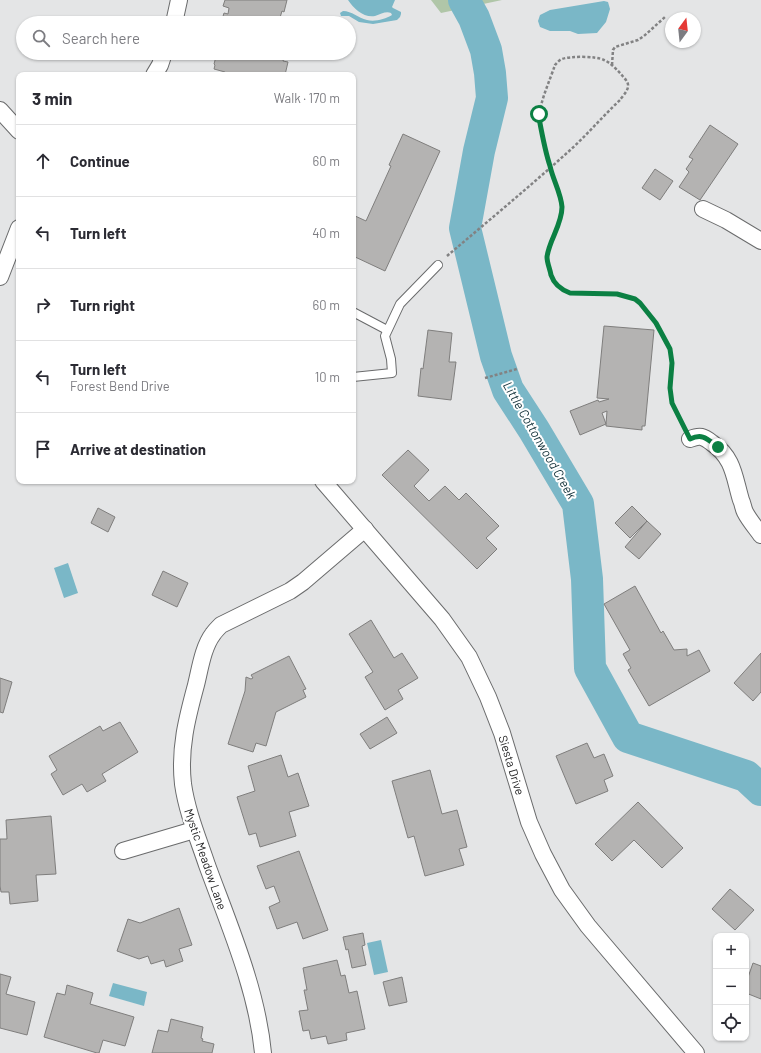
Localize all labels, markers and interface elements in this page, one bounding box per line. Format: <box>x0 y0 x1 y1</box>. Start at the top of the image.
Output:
north arrow <box>665 12 701 48</box>
search box <box>16 16 356 60</box>
icon: search <box>30 27 52 49</box>
text: Search here <box>62 29 140 47</box>
text: 3 min <box>32 88 72 108</box>
text: Walk · 170 m <box>274 90 340 106</box>
route start <box>530 105 548 123</box>
icon: ahead <box>32 150 54 172</box>
text: Continue <box>70 152 130 170</box>
text: 60 m <box>313 153 340 169</box>
icon: left <box>32 222 54 244</box>
text: Turn left <box>70 224 126 242</box>
text: 40 m <box>312 225 340 241</box>
icon: right <box>32 294 54 316</box>
text: Turn right <box>70 296 135 314</box>
text: 60 m <box>313 297 340 313</box>
text: Turn left <box>70 360 126 378</box>
icon: left <box>32 366 54 388</box>
text: 10 m <box>315 369 340 385</box>
text: Forest Bend Drive <box>70 378 170 394</box>
water label: Little Cottonwood Creek <box>500 379 580 502</box>
icon: arrive <box>32 438 54 460</box>
route end <box>709 438 727 456</box>
text: Arrive at destination <box>70 440 206 458</box>
street label: Siesta Drive <box>496 733 528 797</box>
street label: Mystic Meadow Lane <box>182 806 230 912</box>
map controls <box>713 933 749 1041</box>
button: + <box>713 933 749 969</box>
button: − <box>713 969 749 1005</box>
button: locate <box>713 1005 749 1041</box>

